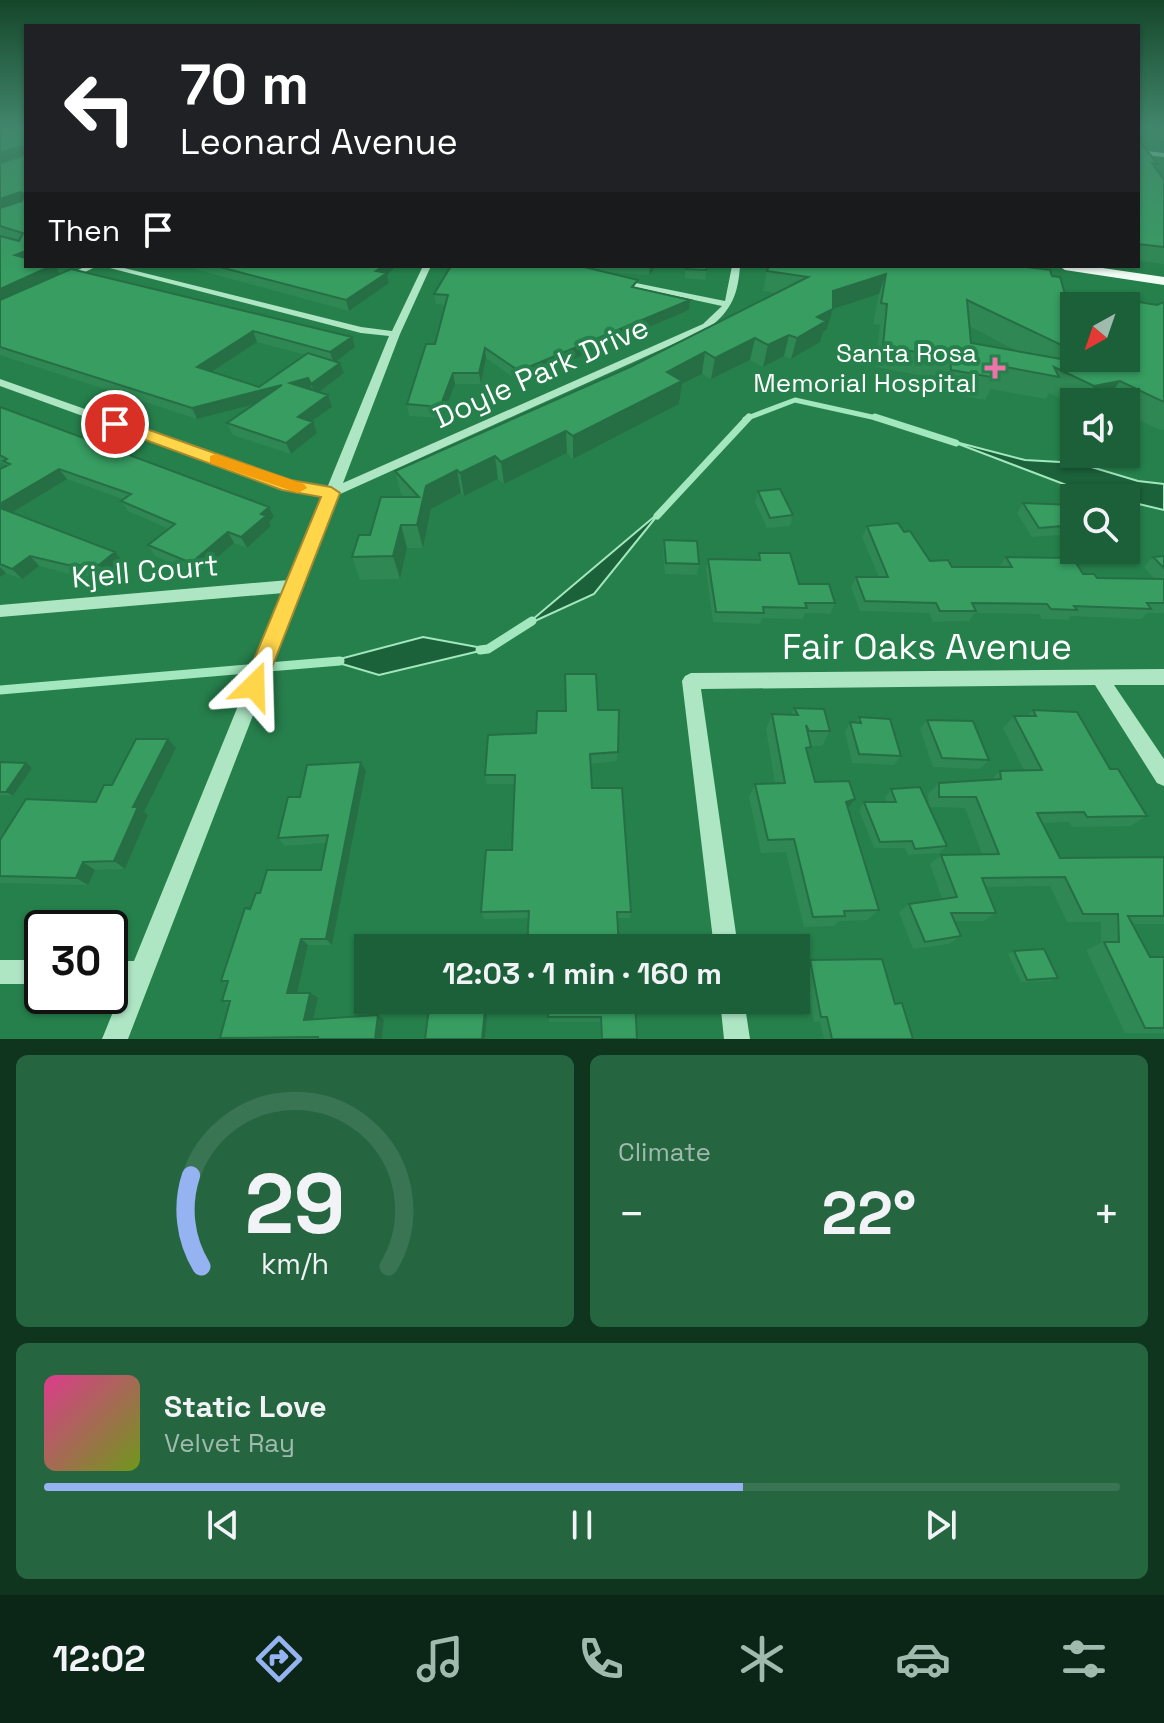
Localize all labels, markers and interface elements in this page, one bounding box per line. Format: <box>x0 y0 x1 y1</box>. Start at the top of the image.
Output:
text: 70 m <box>180 49 309 120</box>
icon: left <box>48 56 152 160</box>
text: Leonard Avenue <box>180 119 458 165</box>
icon: arrive <box>136 208 180 252</box>
text: Then <box>48 211 120 250</box>
north arrow <box>1060 292 1140 372</box>
map controls <box>1060 292 1140 564</box>
street label: Doyle Park Drive <box>427 307 655 437</box>
place label: Santa Rosa Memorial Hospital <box>753 336 977 400</box>
marker: Santa Rosa Memorial Hospital <box>984 357 1006 379</box>
button: sound <box>1060 388 1140 468</box>
pin <box>81 390 149 458</box>
icon: arrive <box>93 402 137 446</box>
button: search <box>1060 484 1140 564</box>
street label: Kjell Court <box>70 545 220 597</box>
street label: Fair Oaks Avenue <box>782 624 1072 670</box>
position arrow <box>212 644 296 728</box>
speed limit sign: 30 <box>24 910 128 1014</box>
text: 12:03 · 1 min · 160 m <box>442 954 722 993</box>
text: Climate <box>618 1135 711 1169</box>
text: 29 <box>245 1151 345 1257</box>
text: 22° <box>822 1175 916 1252</box>
text: − <box>618 1186 645 1242</box>
text: + <box>1093 1186 1120 1242</box>
text: km/h <box>261 1246 329 1282</box>
text: Static Love <box>164 1387 327 1426</box>
text: Velvet Ray <box>164 1426 295 1460</box>
icon: previous <box>201 1503 245 1547</box>
icon: pause <box>560 1503 604 1547</box>
icon: next <box>919 1503 963 1547</box>
icon: directions <box>251 1631 307 1687</box>
icon: music <box>412 1631 468 1687</box>
icon: phone <box>573 1631 629 1687</box>
icon: climate <box>734 1631 790 1687</box>
icon: car <box>895 1631 951 1687</box>
icon: filters <box>1056 1631 1112 1687</box>
text: 12:02 <box>52 1636 146 1682</box>

